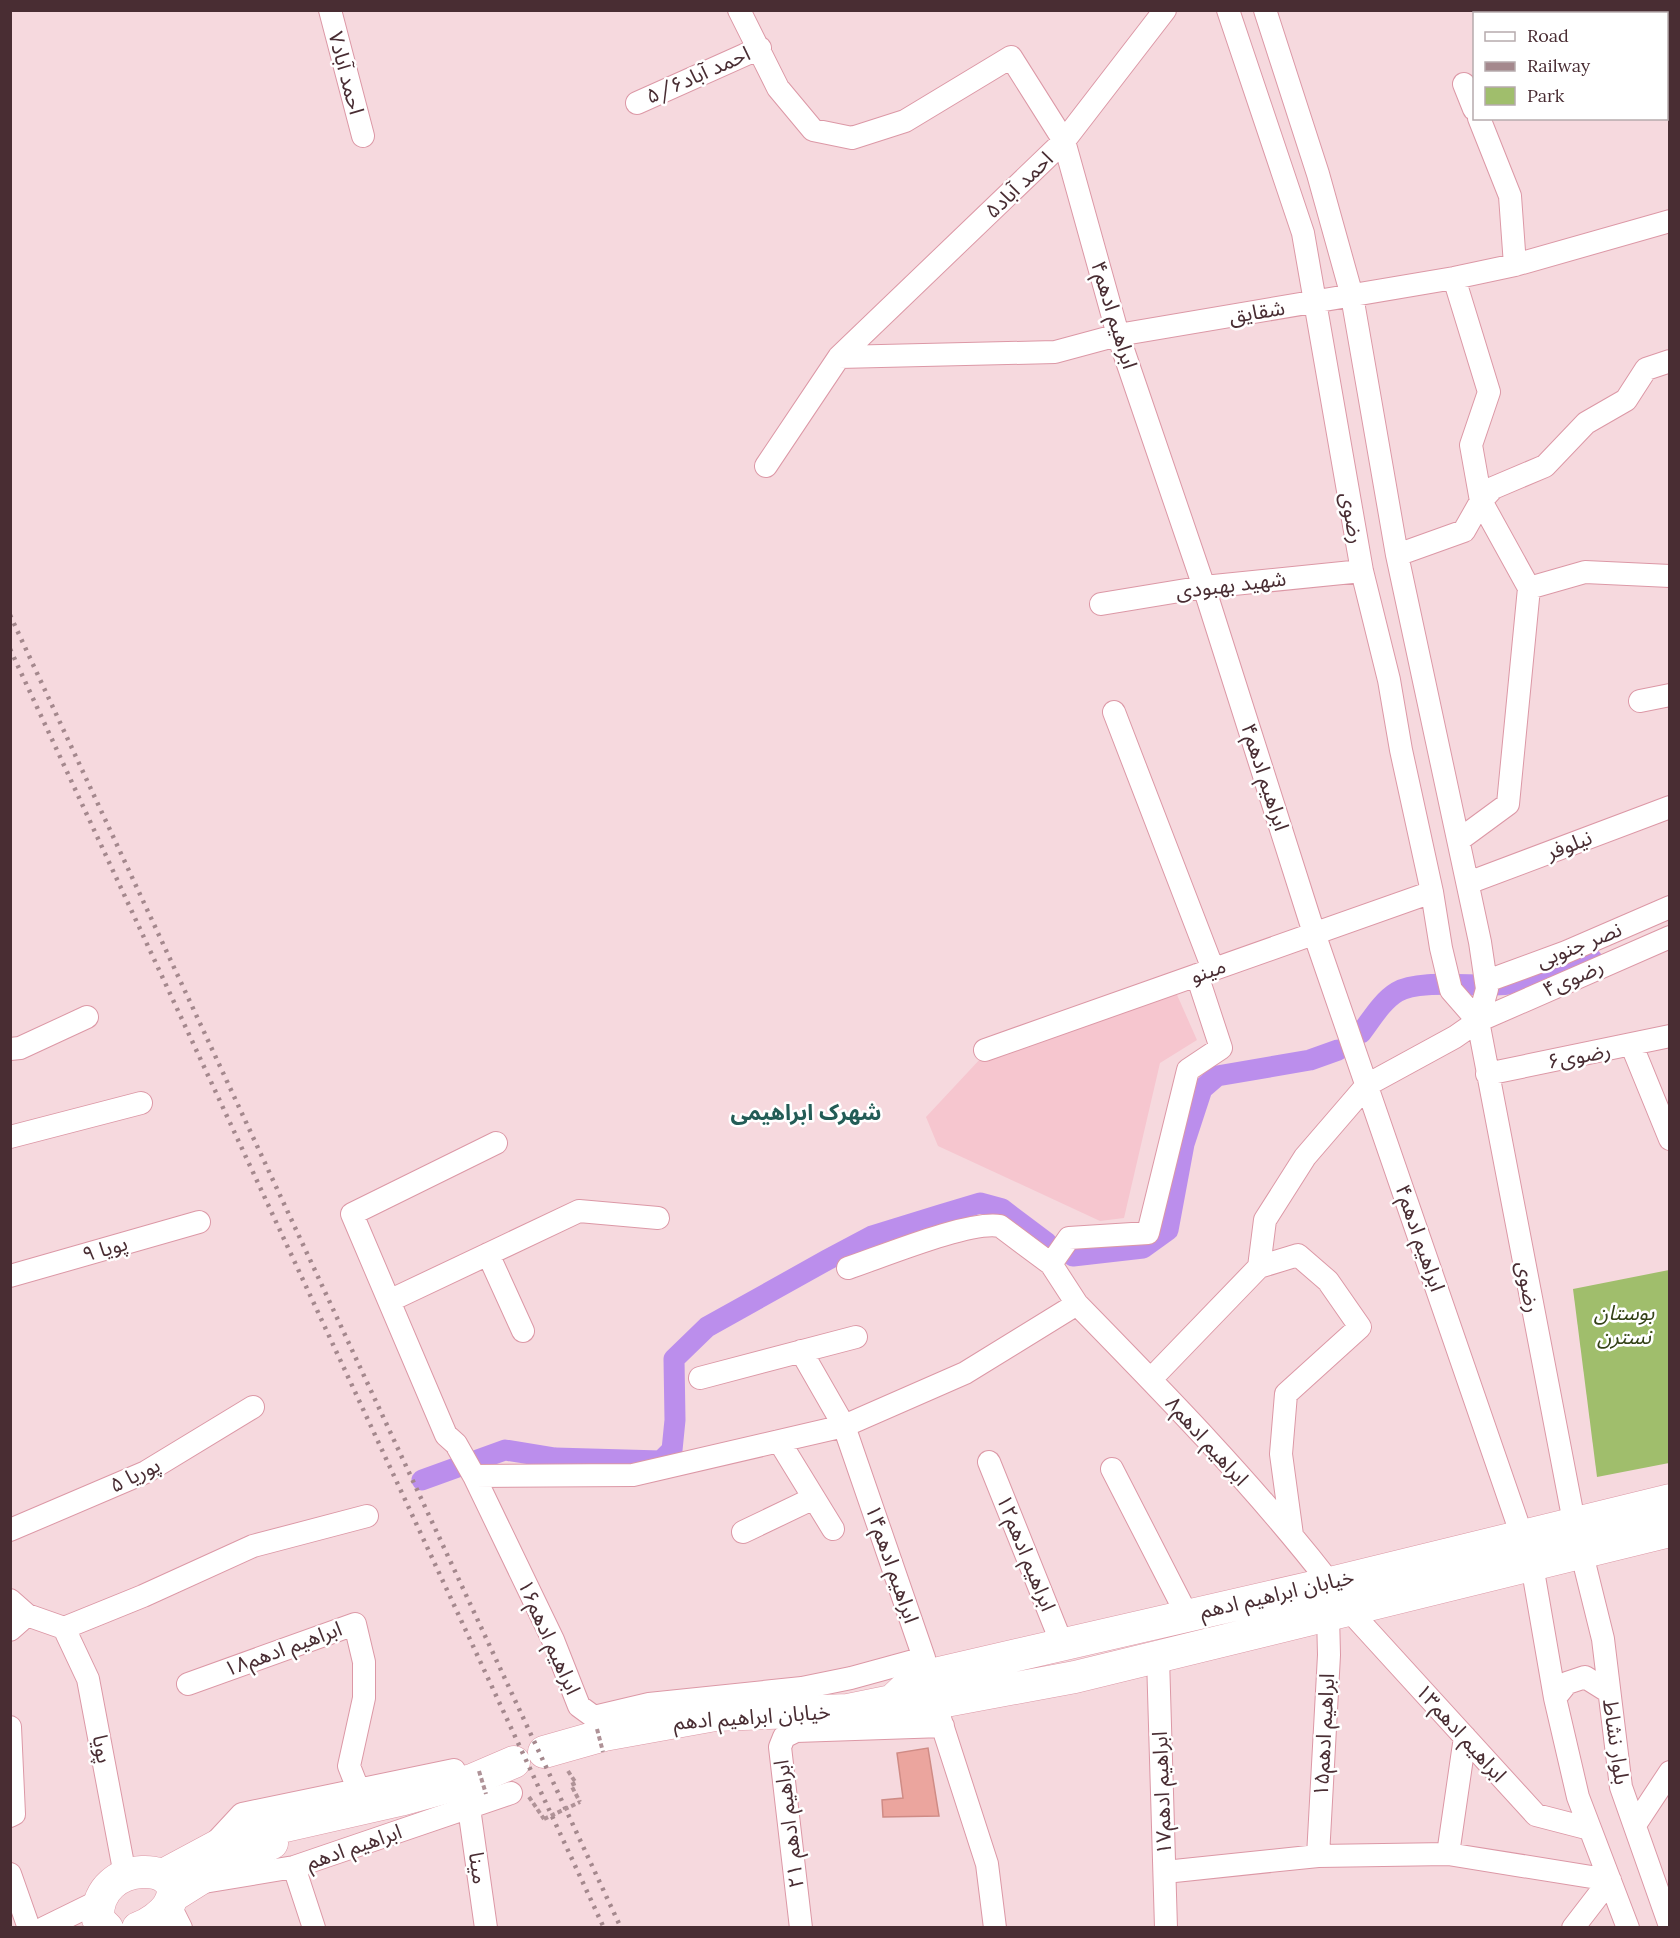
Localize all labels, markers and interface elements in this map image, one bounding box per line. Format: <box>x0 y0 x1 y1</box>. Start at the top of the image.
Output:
legend <box>1473 12 1668 120</box>
text: Road <box>1527 24 1569 47</box>
street label: احمد آباد۷ <box>322 28 371 117</box>
street label: احمد آباد۵/۶ <box>641 40 754 110</box>
text: Railway <box>1527 54 1591 77</box>
text: Park <box>1527 84 1565 107</box>
street label: احمد آباد۵ <box>979 145 1059 224</box>
street label: ابراهیم ادهم۴ <box>1083 258 1144 373</box>
street label: شقایق <box>1227 294 1287 329</box>
street label: رضوی <box>1334 490 1371 546</box>
street label: شهید بهبودی <box>1174 564 1288 605</box>
street label: ابراهیم ادهم۴ <box>1233 720 1296 835</box>
street label: نیلوفر <box>1541 823 1596 866</box>
street label: نصر جنوبی <box>1532 915 1626 974</box>
street label: مینو <box>1186 952 1229 989</box>
street label: رضوی۴ <box>1538 952 1607 1003</box>
street label: رضوی۶ <box>1545 1036 1613 1075</box>
district label: شهرک ابراهیمی <box>730 1098 882 1126</box>
street label: ابراهیم ادهم۴ <box>1388 1181 1451 1296</box>
street label: پویا ۹ <box>79 1229 131 1268</box>
street label: رضوی <box>1510 1259 1547 1315</box>
park label: بوستان نسترن <box>1594 1299 1655 1350</box>
street label: ابراهیم ادهم۸ <box>1159 1390 1255 1492</box>
street label: پوریا ۵ <box>105 1451 165 1498</box>
street label: ابراهیم ادهم۱۲ <box>989 1490 1062 1616</box>
street label: ابراهیم ادهم۱۴ <box>858 1501 925 1627</box>
street label: خیابان ابراهیم ادهم <box>1197 1563 1357 1626</box>
street label: ابراهیم ادهم۱۶ <box>510 1575 587 1700</box>
street label: ابراهیم ادهم۱۸ <box>220 1615 346 1684</box>
street label: ابراهیم ادهم۱۵ <box>1307 1673 1342 1797</box>
street label: ابراهیم ادهم۱۳ <box>1409 1678 1513 1789</box>
street label: بلوار نشاط <box>1597 1697 1636 1787</box>
street label: خیابان ابراهیم ادهم <box>672 1698 832 1737</box>
street label: ابراهیم ادهم۱۷ <box>1146 1731 1179 1855</box>
street label: پویا <box>86 1732 118 1766</box>
street label: ابراهیم ادهم ۲۱ <box>767 1758 812 1890</box>
street label: ابراهیم ادهم <box>302 1818 406 1877</box>
street label: مینا <box>463 1850 494 1886</box>

